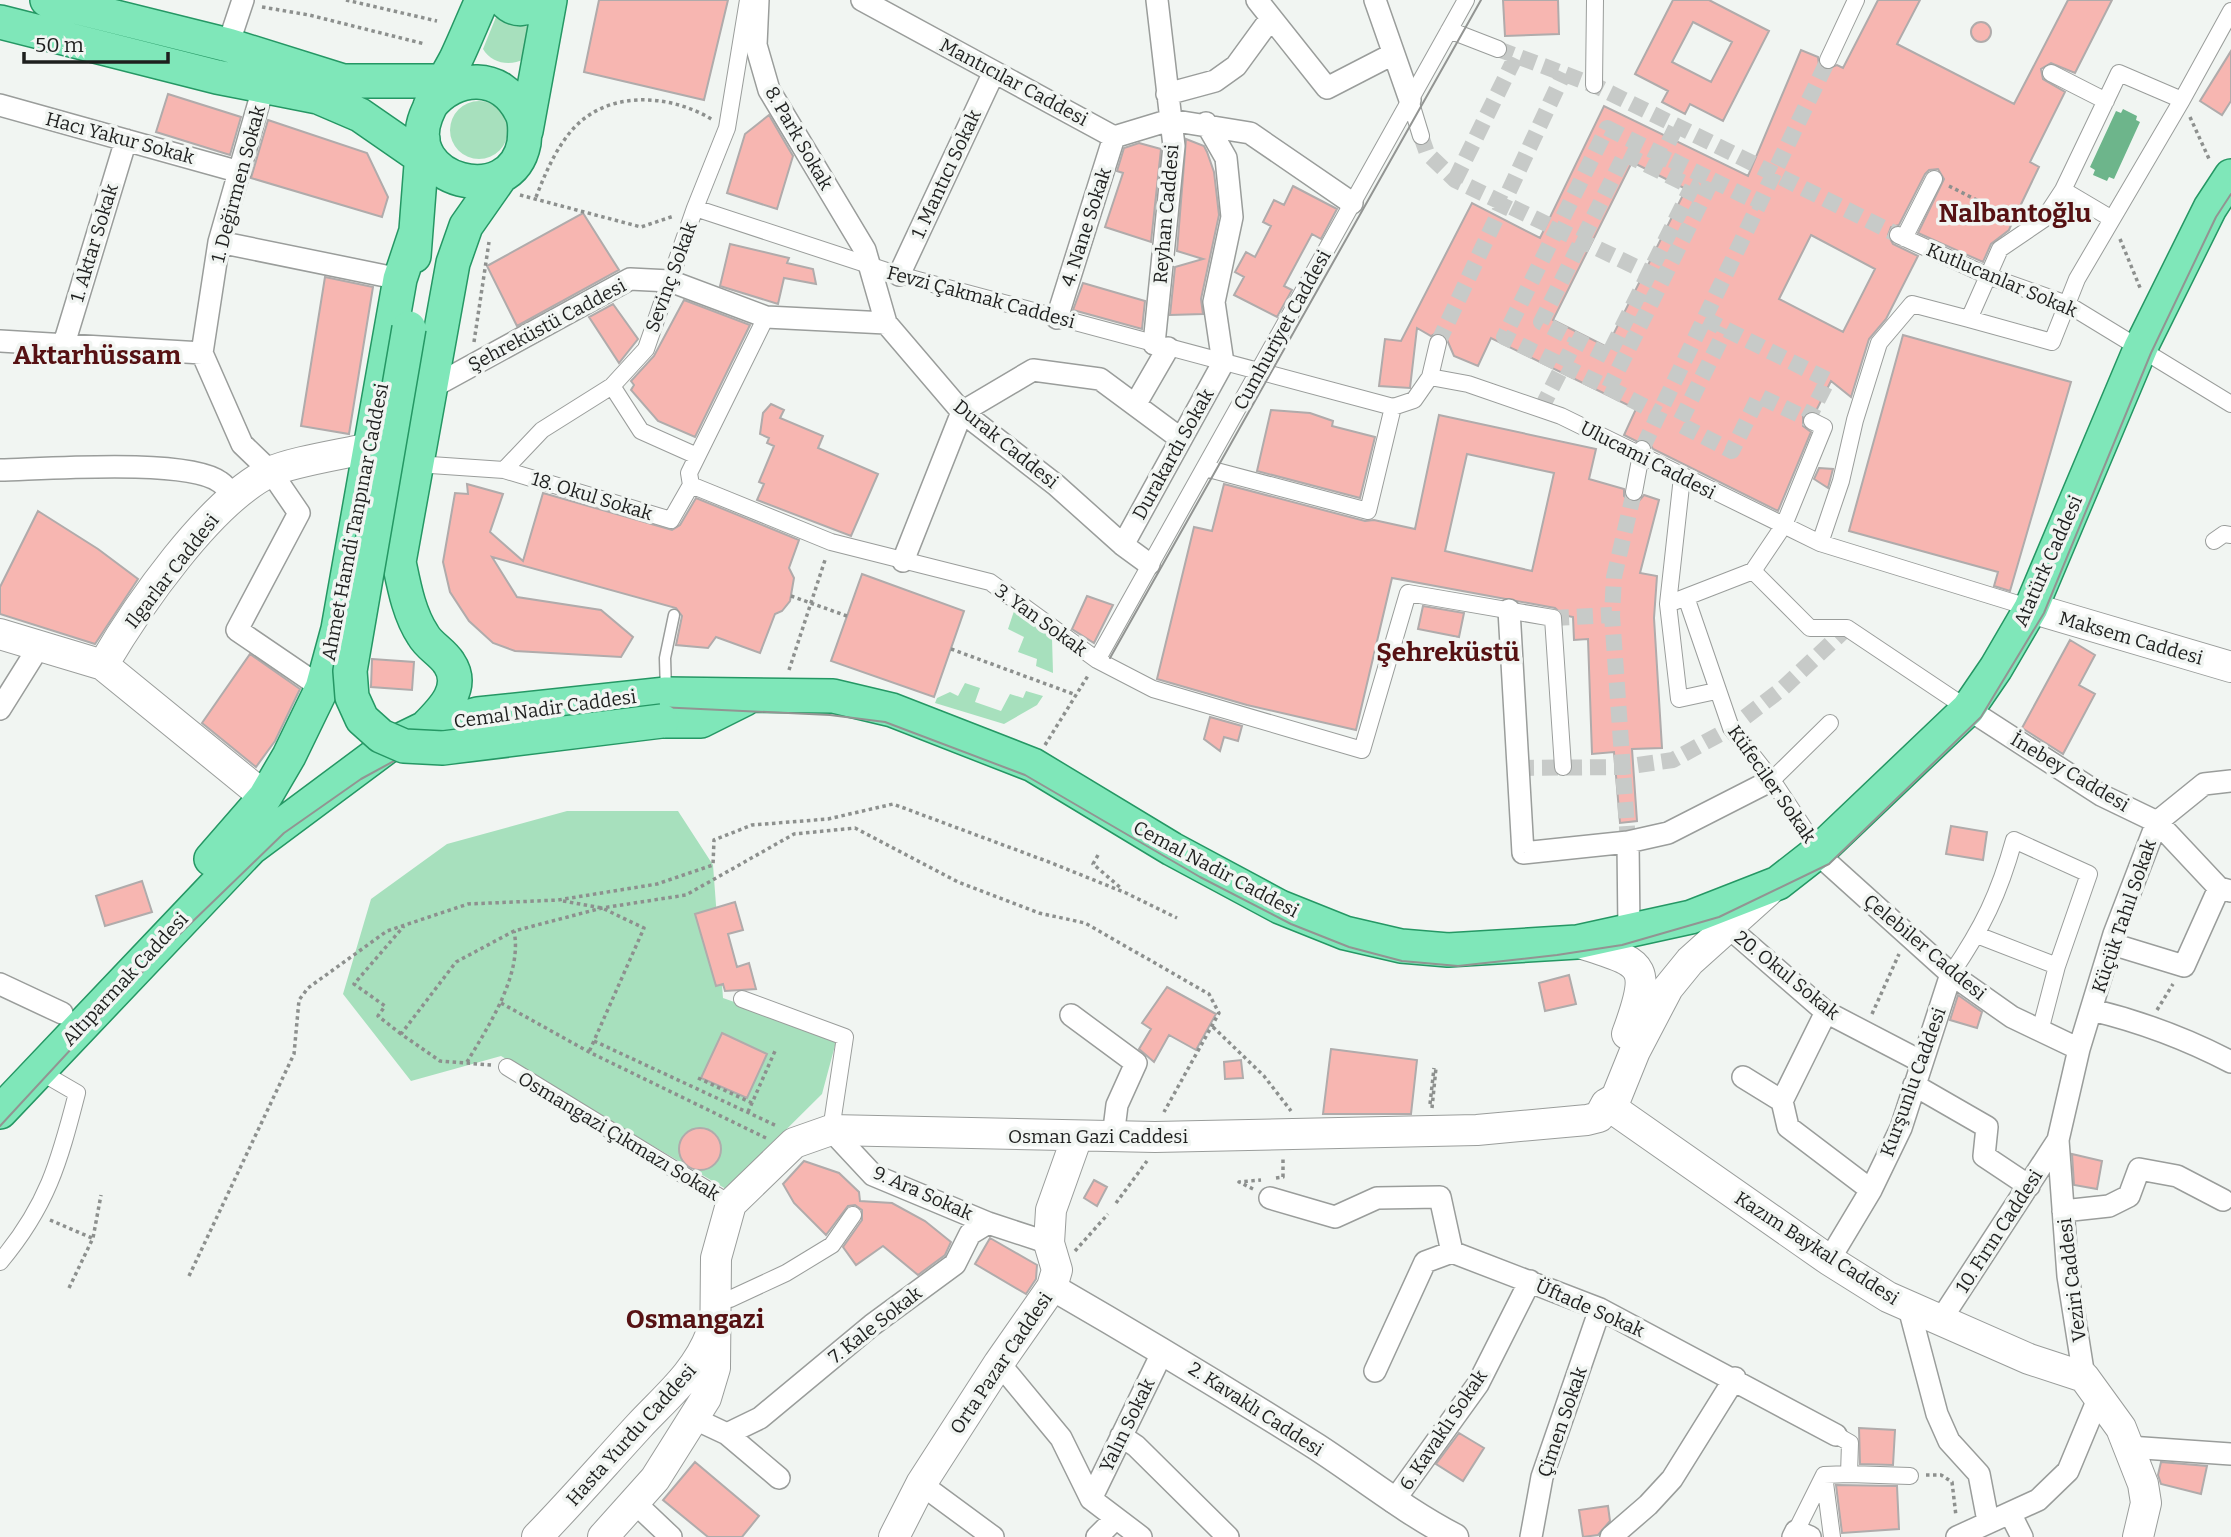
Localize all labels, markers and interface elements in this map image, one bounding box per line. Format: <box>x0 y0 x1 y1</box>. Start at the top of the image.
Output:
scale bar <box>24 21 168 65</box>
text: 50 m <box>35 32 84 58</box>
street label: Mantıcılar Caddesi <box>936 33 1092 131</box>
street label: 8. Park Sokak <box>760 82 838 194</box>
street label: 1. Değirmen Sokak <box>206 103 270 265</box>
street label: 1. Mantıcı Sokak <box>906 106 986 242</box>
street label: Hacı Yakur Sokak <box>43 107 197 169</box>
street label: Reyhan Caddesi <box>1148 143 1184 285</box>
street label: 4. Nane Sokak <box>1056 164 1116 289</box>
street label: 1. Aktar Sokak <box>65 181 123 305</box>
district label: Nalbantoğlu <box>1938 198 2092 229</box>
street label: Sevinç Sokak <box>640 218 702 335</box>
street label: Kutlucanlar Sokak <box>1923 238 2081 322</box>
street label: Cumhuriyet Caddesi <box>1228 246 1336 414</box>
street label: Fevzi Çakmak Caddesi <box>884 261 1078 333</box>
street label: Şehreküstü Caddesi <box>464 274 630 376</box>
district label: Aktarhüssam <box>13 340 181 371</box>
street label: Ahmet Hamdi Tanpınar Caddesi <box>317 381 393 663</box>
street label: Durakardı Sokak <box>1127 384 1219 524</box>
street label: Durak Caddesi <box>949 395 1063 493</box>
street label: Ulucami Caddesi <box>1576 416 1720 504</box>
street label: 18. Okul Sokak <box>529 467 655 525</box>
street label: Atatürk Caddesi <box>2009 492 2087 630</box>
street label: Ilgarlar Caddesi <box>120 509 224 633</box>
street label: 3. Yan Sokak <box>991 579 1092 661</box>
street label: Maksem Caddesi <box>2056 606 2206 670</box>
district label: Şehreküstü <box>1376 637 1520 668</box>
street label: Cemal Nadir Caddesi <box>452 685 638 733</box>
street label: Küfeciler Sokak <box>1723 721 1821 847</box>
street label: İnebey Caddesi <box>2007 728 2134 817</box>
street label: Cemal Nadir Caddesi <box>1129 816 1303 923</box>
street label: Küçük Tahıl Sokak <box>2087 836 2161 996</box>
street label: Çelebiler Caddesi <box>1859 889 1991 1005</box>
street label: Altıparmak Caddesi <box>57 907 193 1051</box>
street label: 20. Okul Sokak <box>1730 926 1844 1024</box>
street label: Kurşunlu Caddesi <box>1875 1004 1951 1160</box>
street label: Osmangazi Çıkmazı Sokak <box>514 1067 724 1206</box>
street label: Osman Gazi Caddesi <box>1008 1125 1188 1148</box>
street label: 9. Ara Sokak <box>870 1161 977 1225</box>
street label: 10. Fırın Caddesi <box>1951 1165 2048 1297</box>
street label: Kazım Baykal Caddesi <box>1731 1186 1904 1310</box>
street label: Veziri Caddesi <box>2053 1216 2091 1343</box>
street label: Üftade Sokak <box>1532 1274 1648 1342</box>
street label: 7. Kale Sokak <box>824 1281 926 1369</box>
street label: Orta Pazar Caddesi <box>945 1287 1057 1438</box>
district label: Osmangazi <box>626 1304 764 1335</box>
street label: 2. Kavaklı Caddesi <box>1184 1357 1328 1461</box>
street label: Hasta Yurdu Caddesi <box>561 1359 701 1511</box>
street label: Çimen Sokak <box>1532 1364 1592 1480</box>
street label: 6. Kavaklı Sokak <box>1394 1365 1492 1495</box>
street label: Yalın Sokak <box>1094 1374 1160 1476</box>

